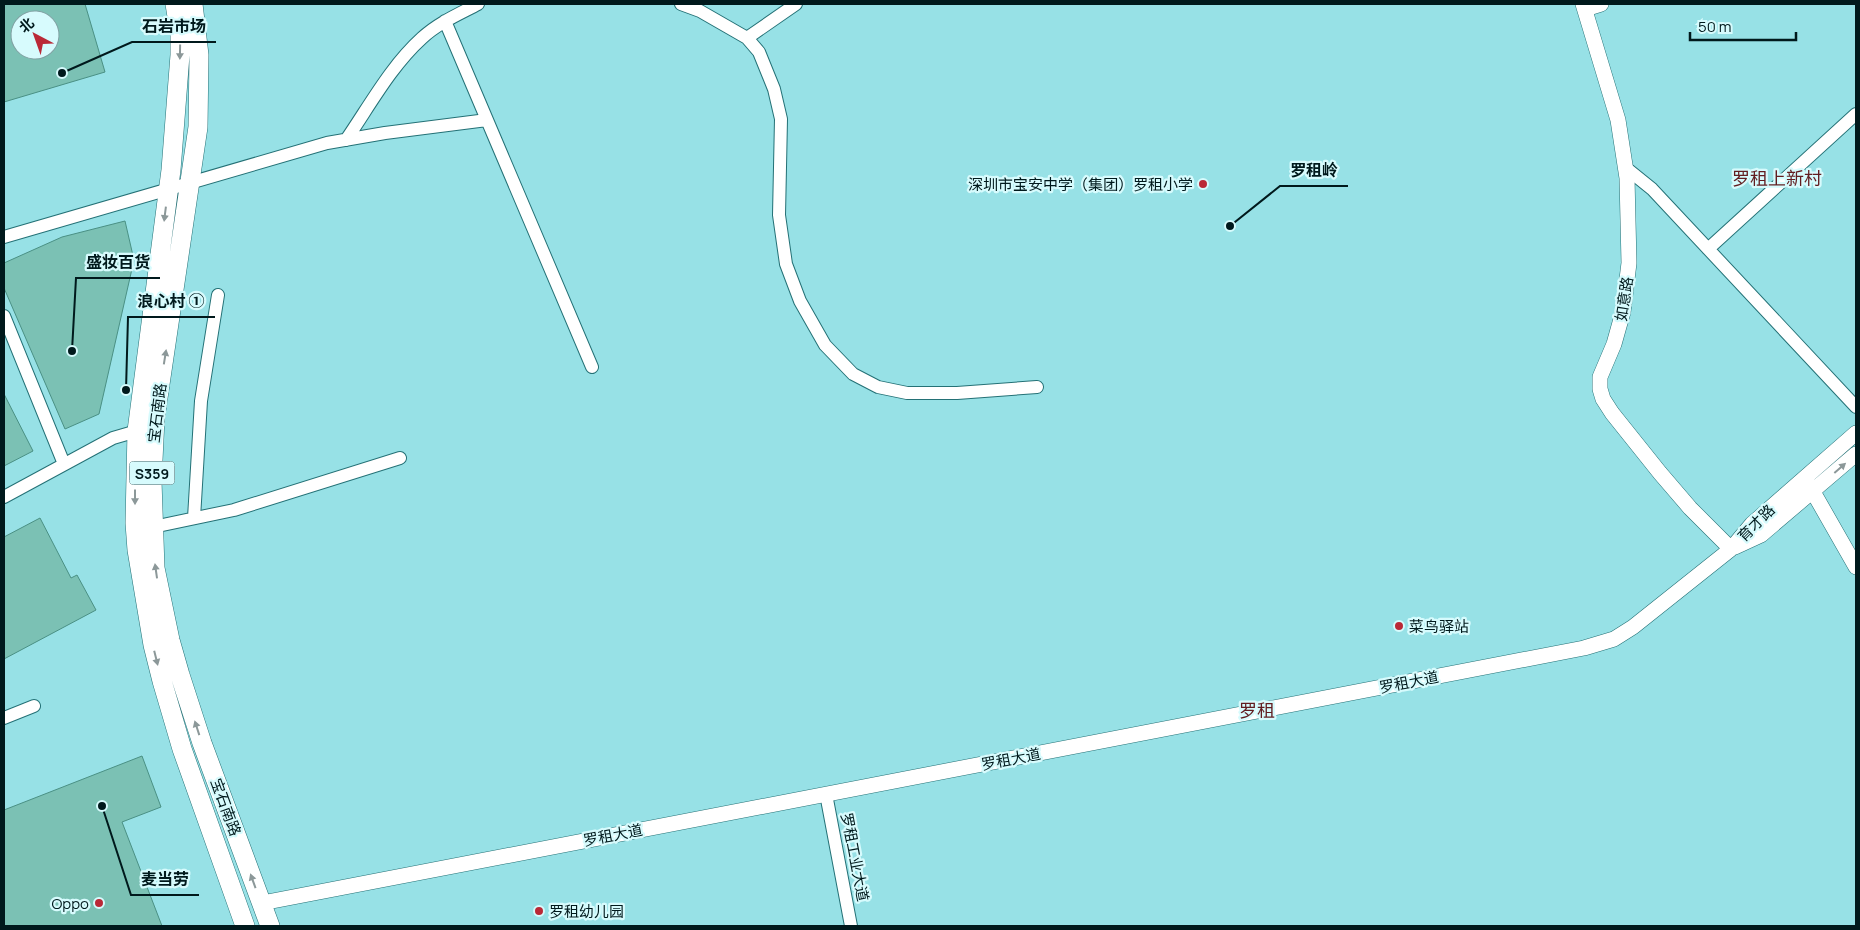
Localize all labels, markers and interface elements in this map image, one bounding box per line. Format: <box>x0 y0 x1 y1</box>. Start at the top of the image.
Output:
north arrow <box>10 10 60 60</box>
scale bar <box>1690 10 1796 42</box>
callout: 石岩市场 <box>132 11 216 42</box>
text: 北 <box>15 13 38 37</box>
text: 石岩市场 <box>142 15 206 37</box>
text: 50 m <box>1698 16 1732 37</box>
one-way arrow <box>176 44 184 60</box>
callout: 罗租岭 <box>1280 155 1348 186</box>
text: 罗租岭 <box>1290 159 1338 181</box>
district label: 罗租上新村 <box>1732 166 1822 190</box>
place label: 深圳市宝安中学（集团）罗租小学 <box>968 174 1193 195</box>
marker: 深圳市宝安中学（集团）罗租小学 <box>1197 178 1209 190</box>
one-way arrow <box>161 206 169 222</box>
callout: 盛妆百货 <box>76 247 160 278</box>
text: 盛妆百货 <box>86 251 150 273</box>
street label: 如意路 <box>1610 275 1638 323</box>
callout: 浪心村 ① <box>128 286 215 317</box>
text: 浪心村 ① <box>137 290 205 312</box>
one-way arrow <box>161 349 169 365</box>
street label: 宝石南路 <box>143 382 171 444</box>
road number: S359 <box>130 462 174 484</box>
one-way arrow <box>1833 462 1845 474</box>
one-way arrow <box>131 489 139 505</box>
street label: 育才路 <box>1733 500 1779 546</box>
one-way arrow <box>152 563 160 579</box>
place label: 菜鸟驿站 <box>1409 616 1469 637</box>
marker: 菜鸟驿站 <box>1393 620 1405 632</box>
one-way arrow <box>153 650 161 665</box>
street label: 罗租大道 <box>1378 666 1440 698</box>
district label: 罗租 <box>1239 698 1275 722</box>
one-way arrow <box>193 720 201 735</box>
street label: 罗租大道 <box>980 743 1042 775</box>
street label: 宝石南路 <box>206 775 246 839</box>
street label: 罗租工业大道 <box>836 811 874 903</box>
street label: 罗租大道 <box>582 819 644 851</box>
callout: 麦当劳 <box>131 864 199 895</box>
text: 麦当劳 <box>141 868 189 890</box>
one-way arrow <box>249 873 256 888</box>
place label: Oppo <box>52 893 89 914</box>
marker: Oppo <box>93 897 105 909</box>
place label: 罗租幼儿园 <box>549 901 624 922</box>
marker: 罗租幼儿园 <box>533 905 545 917</box>

